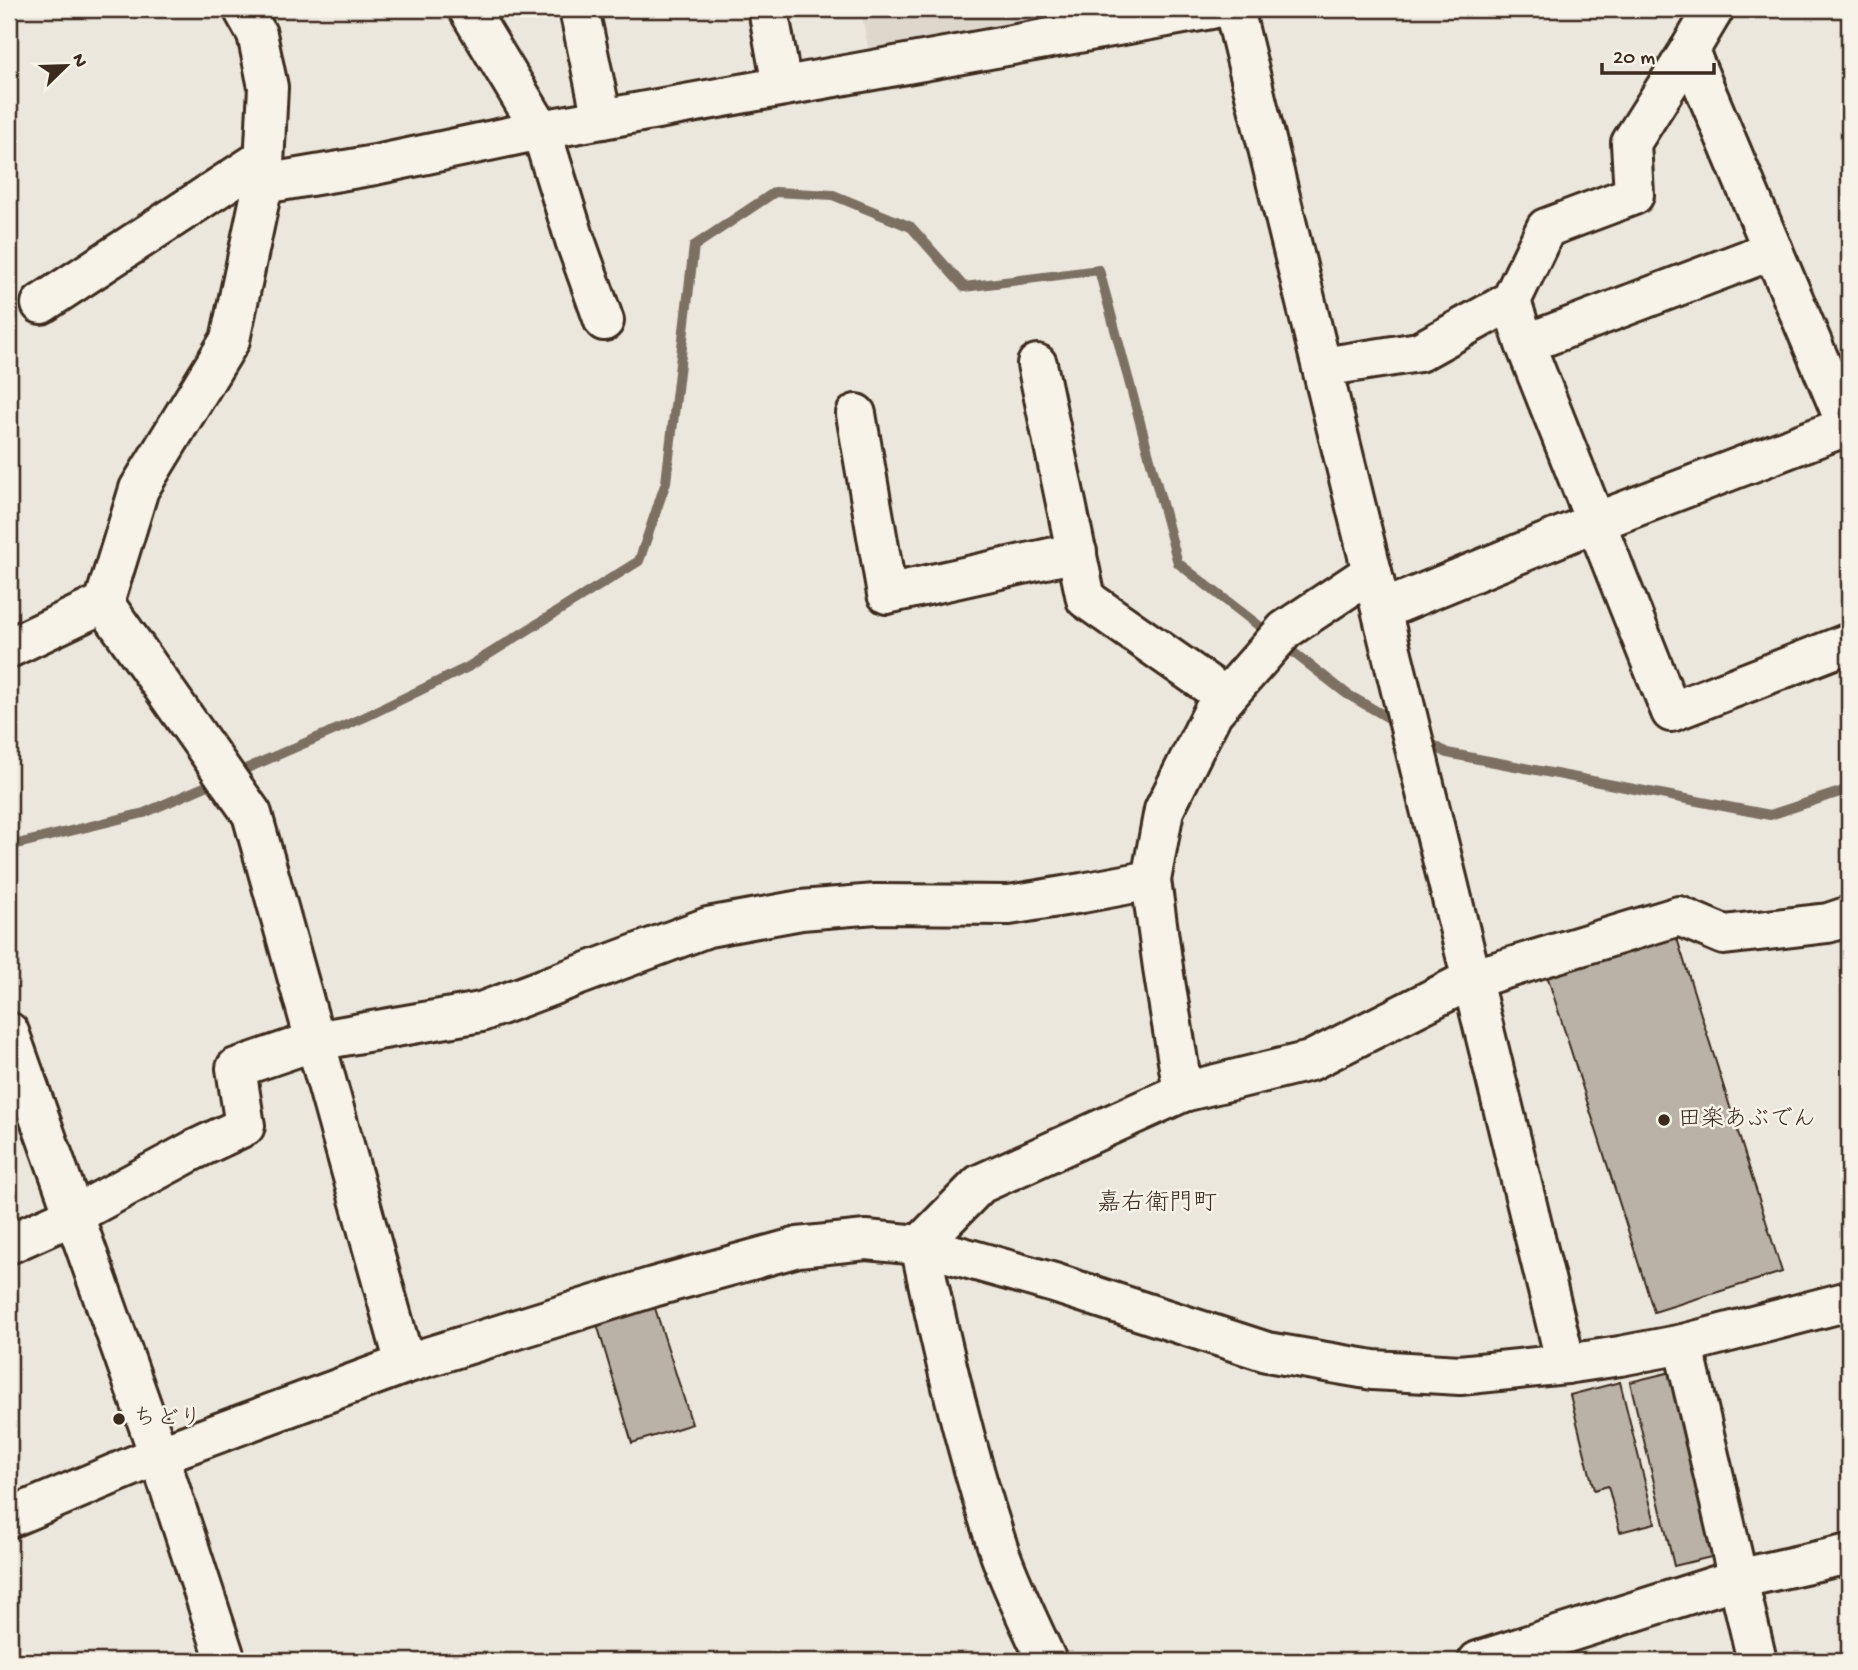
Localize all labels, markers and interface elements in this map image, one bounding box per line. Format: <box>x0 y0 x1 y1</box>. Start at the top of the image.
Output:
north arrow <box>32 32 102 102</box>
scale bar <box>1602 32 1714 76</box>
text: 20 m <box>1613 47 1655 72</box>
text: N <box>65 51 91 71</box>
place label: 田楽あぶでん <box>1678 1106 1816 1134</box>
marker: 田楽あぶでん <box>1656 1112 1672 1128</box>
district label: 嘉右衛門町 <box>1097 1189 1217 1219</box>
place label: ちどり <box>133 1406 202 1433</box>
marker: ちどり <box>111 1411 127 1427</box>

